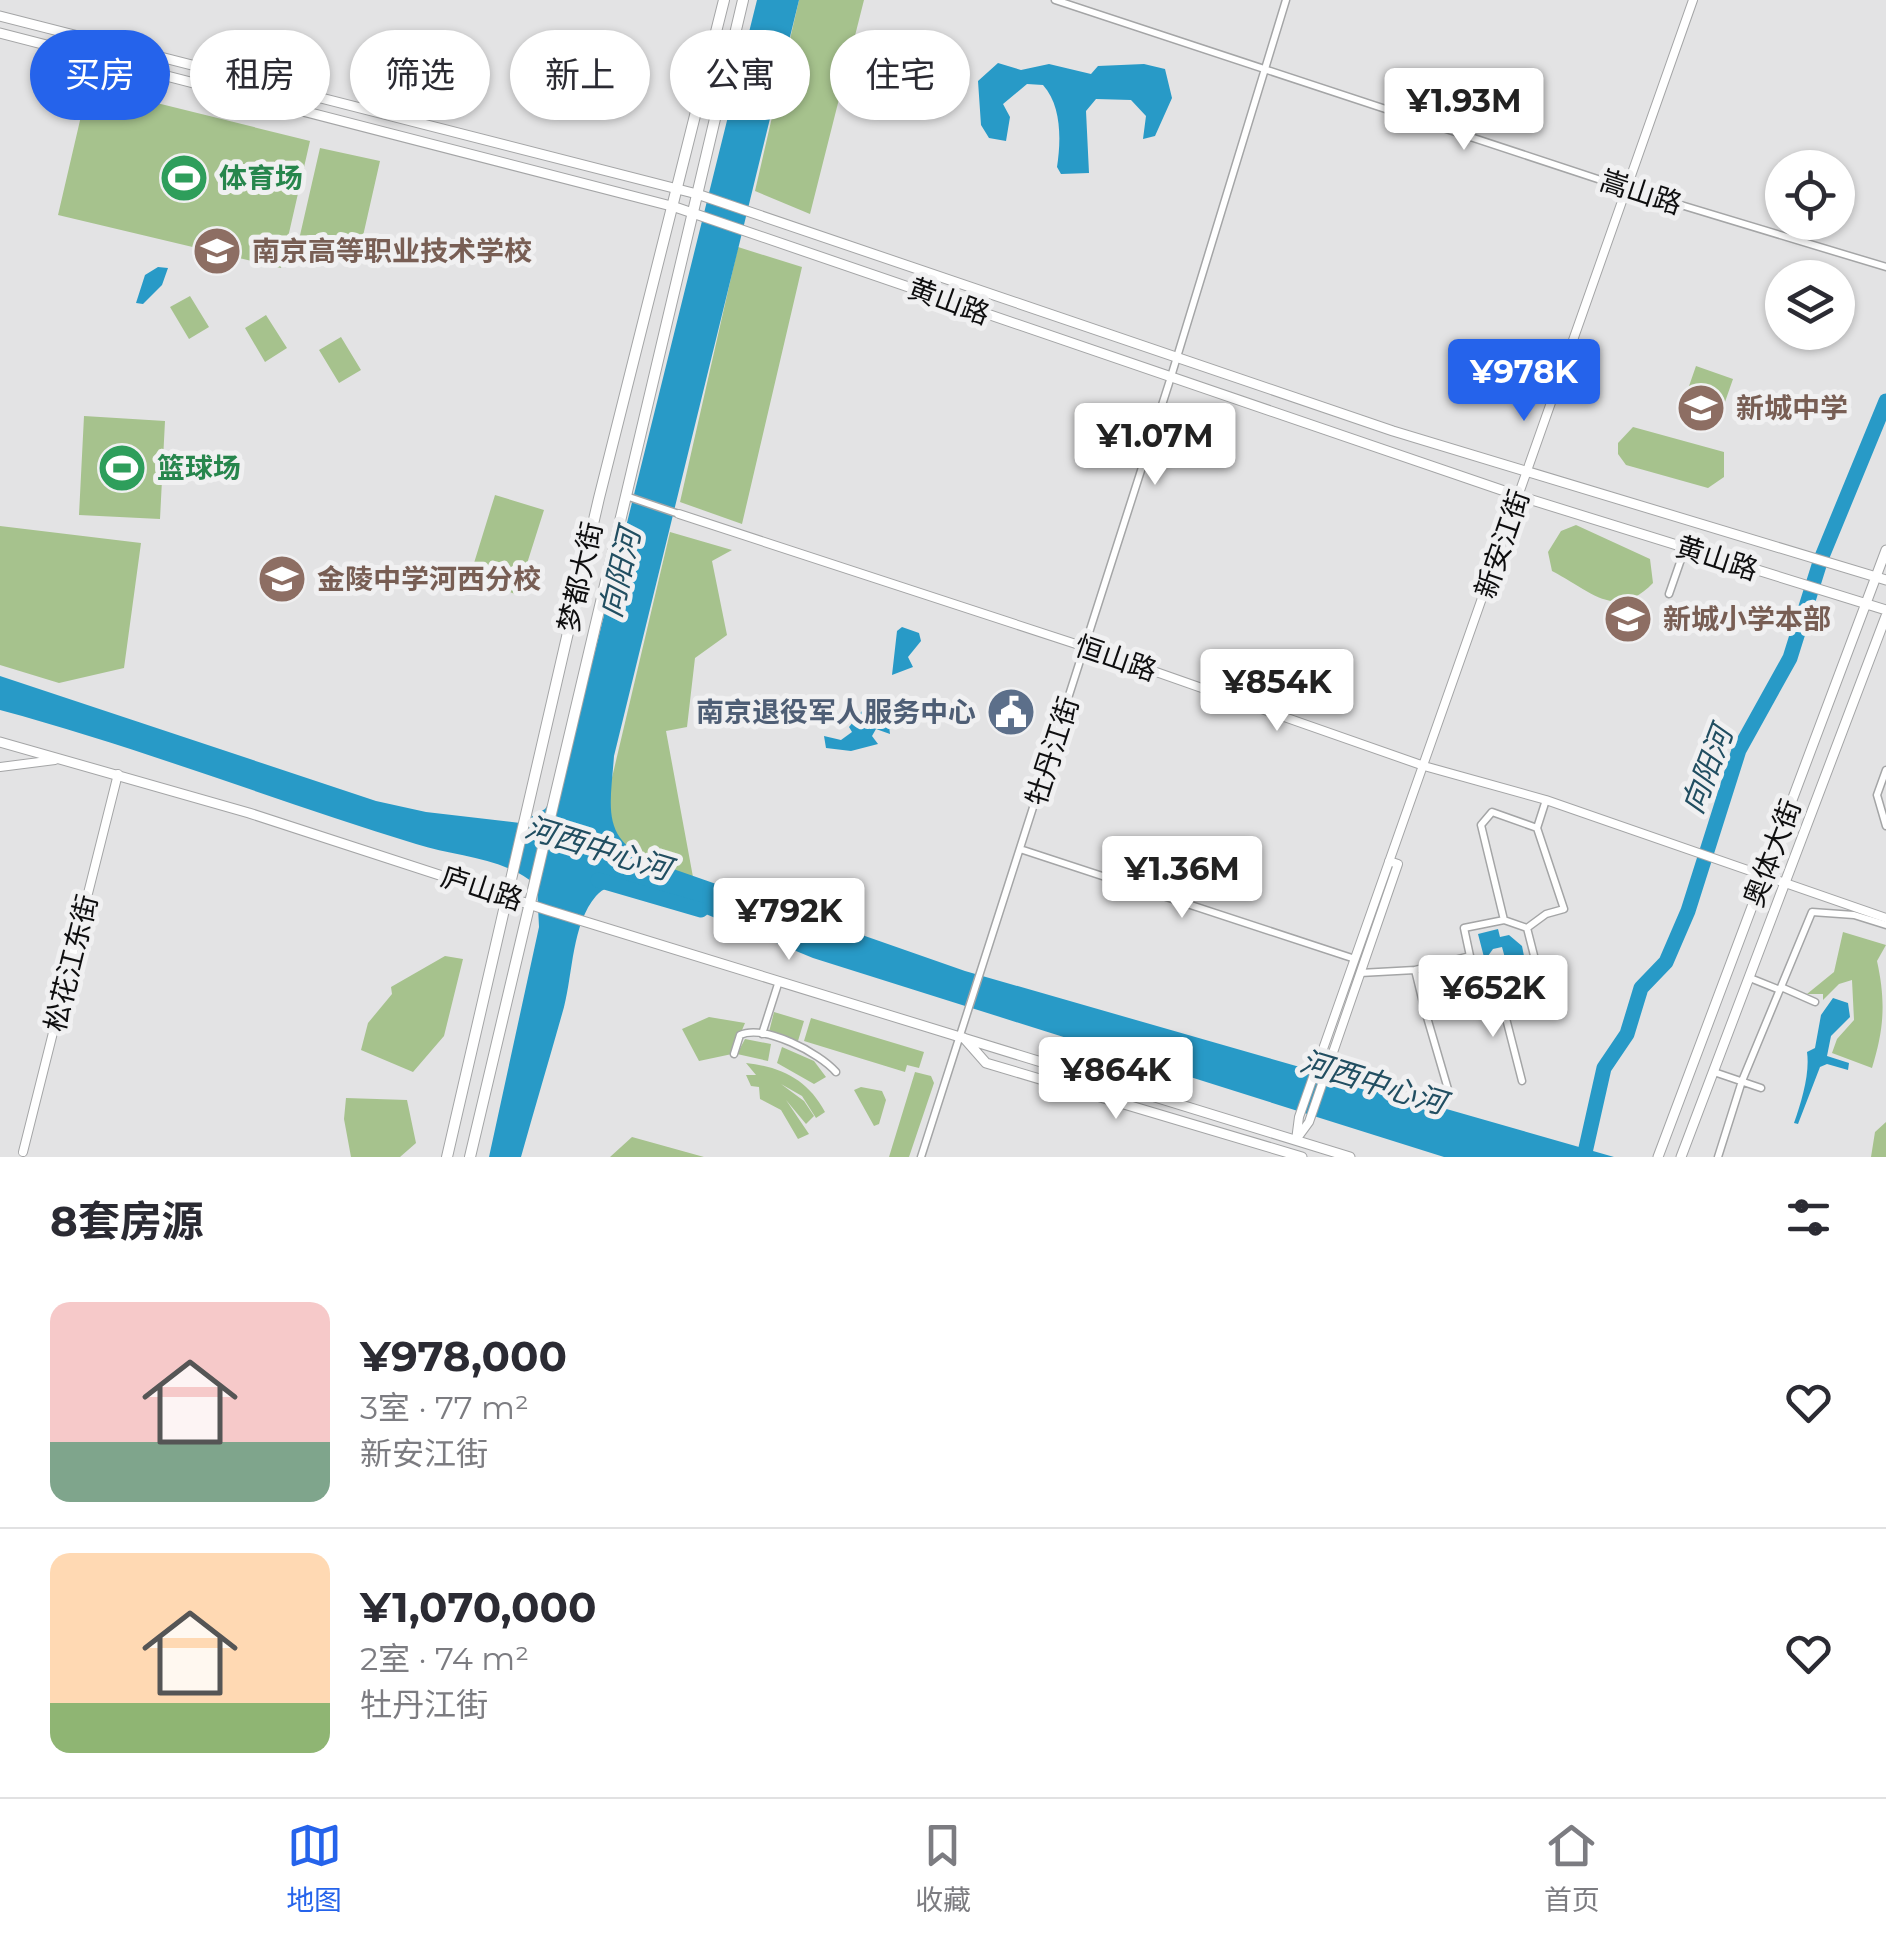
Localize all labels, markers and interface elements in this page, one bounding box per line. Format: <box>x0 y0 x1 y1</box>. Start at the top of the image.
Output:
chip: 买房 <box>30 30 170 120</box>
chip: 租房 <box>190 30 330 120</box>
chip: 筛选 <box>350 30 490 120</box>
chip: 新上 <box>510 30 650 120</box>
chip: 公寓 <box>670 30 810 120</box>
chip: 住宅 <box>830 30 970 120</box>
pin: ¥1.93M <box>1383 68 1545 153</box>
text: ¥1.93M <box>1406 81 1522 120</box>
map controls <box>1765 150 1855 350</box>
button: locate <box>1765 150 1855 240</box>
sports icon: 体育场 <box>158 152 210 204</box>
place label: 体育场 <box>219 161 303 195</box>
street label: 嵩山路 <box>1596 163 1686 221</box>
school or university icon: 南京高等职业技术学校 <box>191 225 243 277</box>
place label: 南京高等职业技术学校 <box>252 234 532 268</box>
button: layers <box>1765 260 1855 350</box>
street label: 黄山路 <box>904 271 994 331</box>
pin: ¥978K <box>1454 339 1594 424</box>
text: ¥978K <box>1470 352 1578 391</box>
school or university icon: 新城中学 <box>1675 382 1727 434</box>
place label: 新城中学 <box>1736 391 1848 425</box>
pin: ¥1.07M <box>1074 403 1236 488</box>
text: ¥1.07M <box>1096 416 1214 455</box>
sports icon: 篮球场 <box>96 442 148 494</box>
place label: 篮球场 <box>157 451 241 485</box>
street label: 新安江街 <box>1468 486 1536 602</box>
street label: 梦都大街 <box>551 519 609 635</box>
water label: 向阳河 <box>592 520 649 621</box>
street label: 黄山路 <box>1672 529 1762 587</box>
school or university icon: 金陵中学河西分校 <box>256 553 308 605</box>
place label: 金陵中学河西分校 <box>317 562 541 596</box>
school or university icon: 新城小学本部 <box>1602 593 1654 645</box>
place label: 新城小学本部 <box>1663 602 1831 636</box>
street label: 恒山路 <box>1071 628 1161 688</box>
pin: ¥854K <box>1207 649 1347 734</box>
text: ¥854K <box>1222 662 1332 701</box>
public building icon: 南京退役军人服务中心 <box>985 686 1037 738</box>
street label: 牡丹江街 <box>1019 692 1085 810</box>
place label: 南京退役军人服务中心 <box>696 695 976 729</box>
water label: 向阳河 <box>1674 717 1742 819</box>
street label: 奥体大街 <box>1736 795 1808 911</box>
water label: 河西中心河 <box>521 808 680 889</box>
pin: ¥1.36M <box>1101 836 1263 921</box>
text: ¥1.36M <box>1124 849 1240 888</box>
street label: 庐山路 <box>437 859 527 917</box>
pin: ¥792K <box>719 878 859 963</box>
street label: 松花江东街 <box>38 891 104 1035</box>
text: ¥792K <box>736 891 842 930</box>
pin: ¥652K <box>1423 955 1563 1040</box>
text: ¥652K <box>1441 968 1545 1007</box>
pin: ¥864K <box>1046 1037 1186 1122</box>
water label: 河西中心河 <box>1296 1042 1455 1123</box>
text: ¥864K <box>1061 1050 1171 1089</box>
icon: filters <box>1781 1190 1836 1245</box>
text: 8套房源 <box>50 1195 204 1247</box>
text: ¥978,000 <box>360 1330 567 1382</box>
icon: home <box>130 1342 250 1462</box>
icon: heart <box>1781 1375 1836 1430</box>
text: 3室 · 77 m² <box>360 1388 529 1427</box>
text: 新安江街 <box>360 1434 488 1473</box>
text: ¥1,070,000 <box>360 1581 597 1633</box>
icon: home <box>130 1593 250 1713</box>
icon: heart <box>1781 1626 1836 1681</box>
text: 2室 · 74 m² <box>360 1639 529 1678</box>
text: 牡丹江街 <box>360 1685 488 1724</box>
tab: 地图 <box>286 1818 342 1918</box>
tab: 收藏 <box>915 1818 971 1918</box>
tab: 首页 <box>1544 1818 1600 1918</box>

